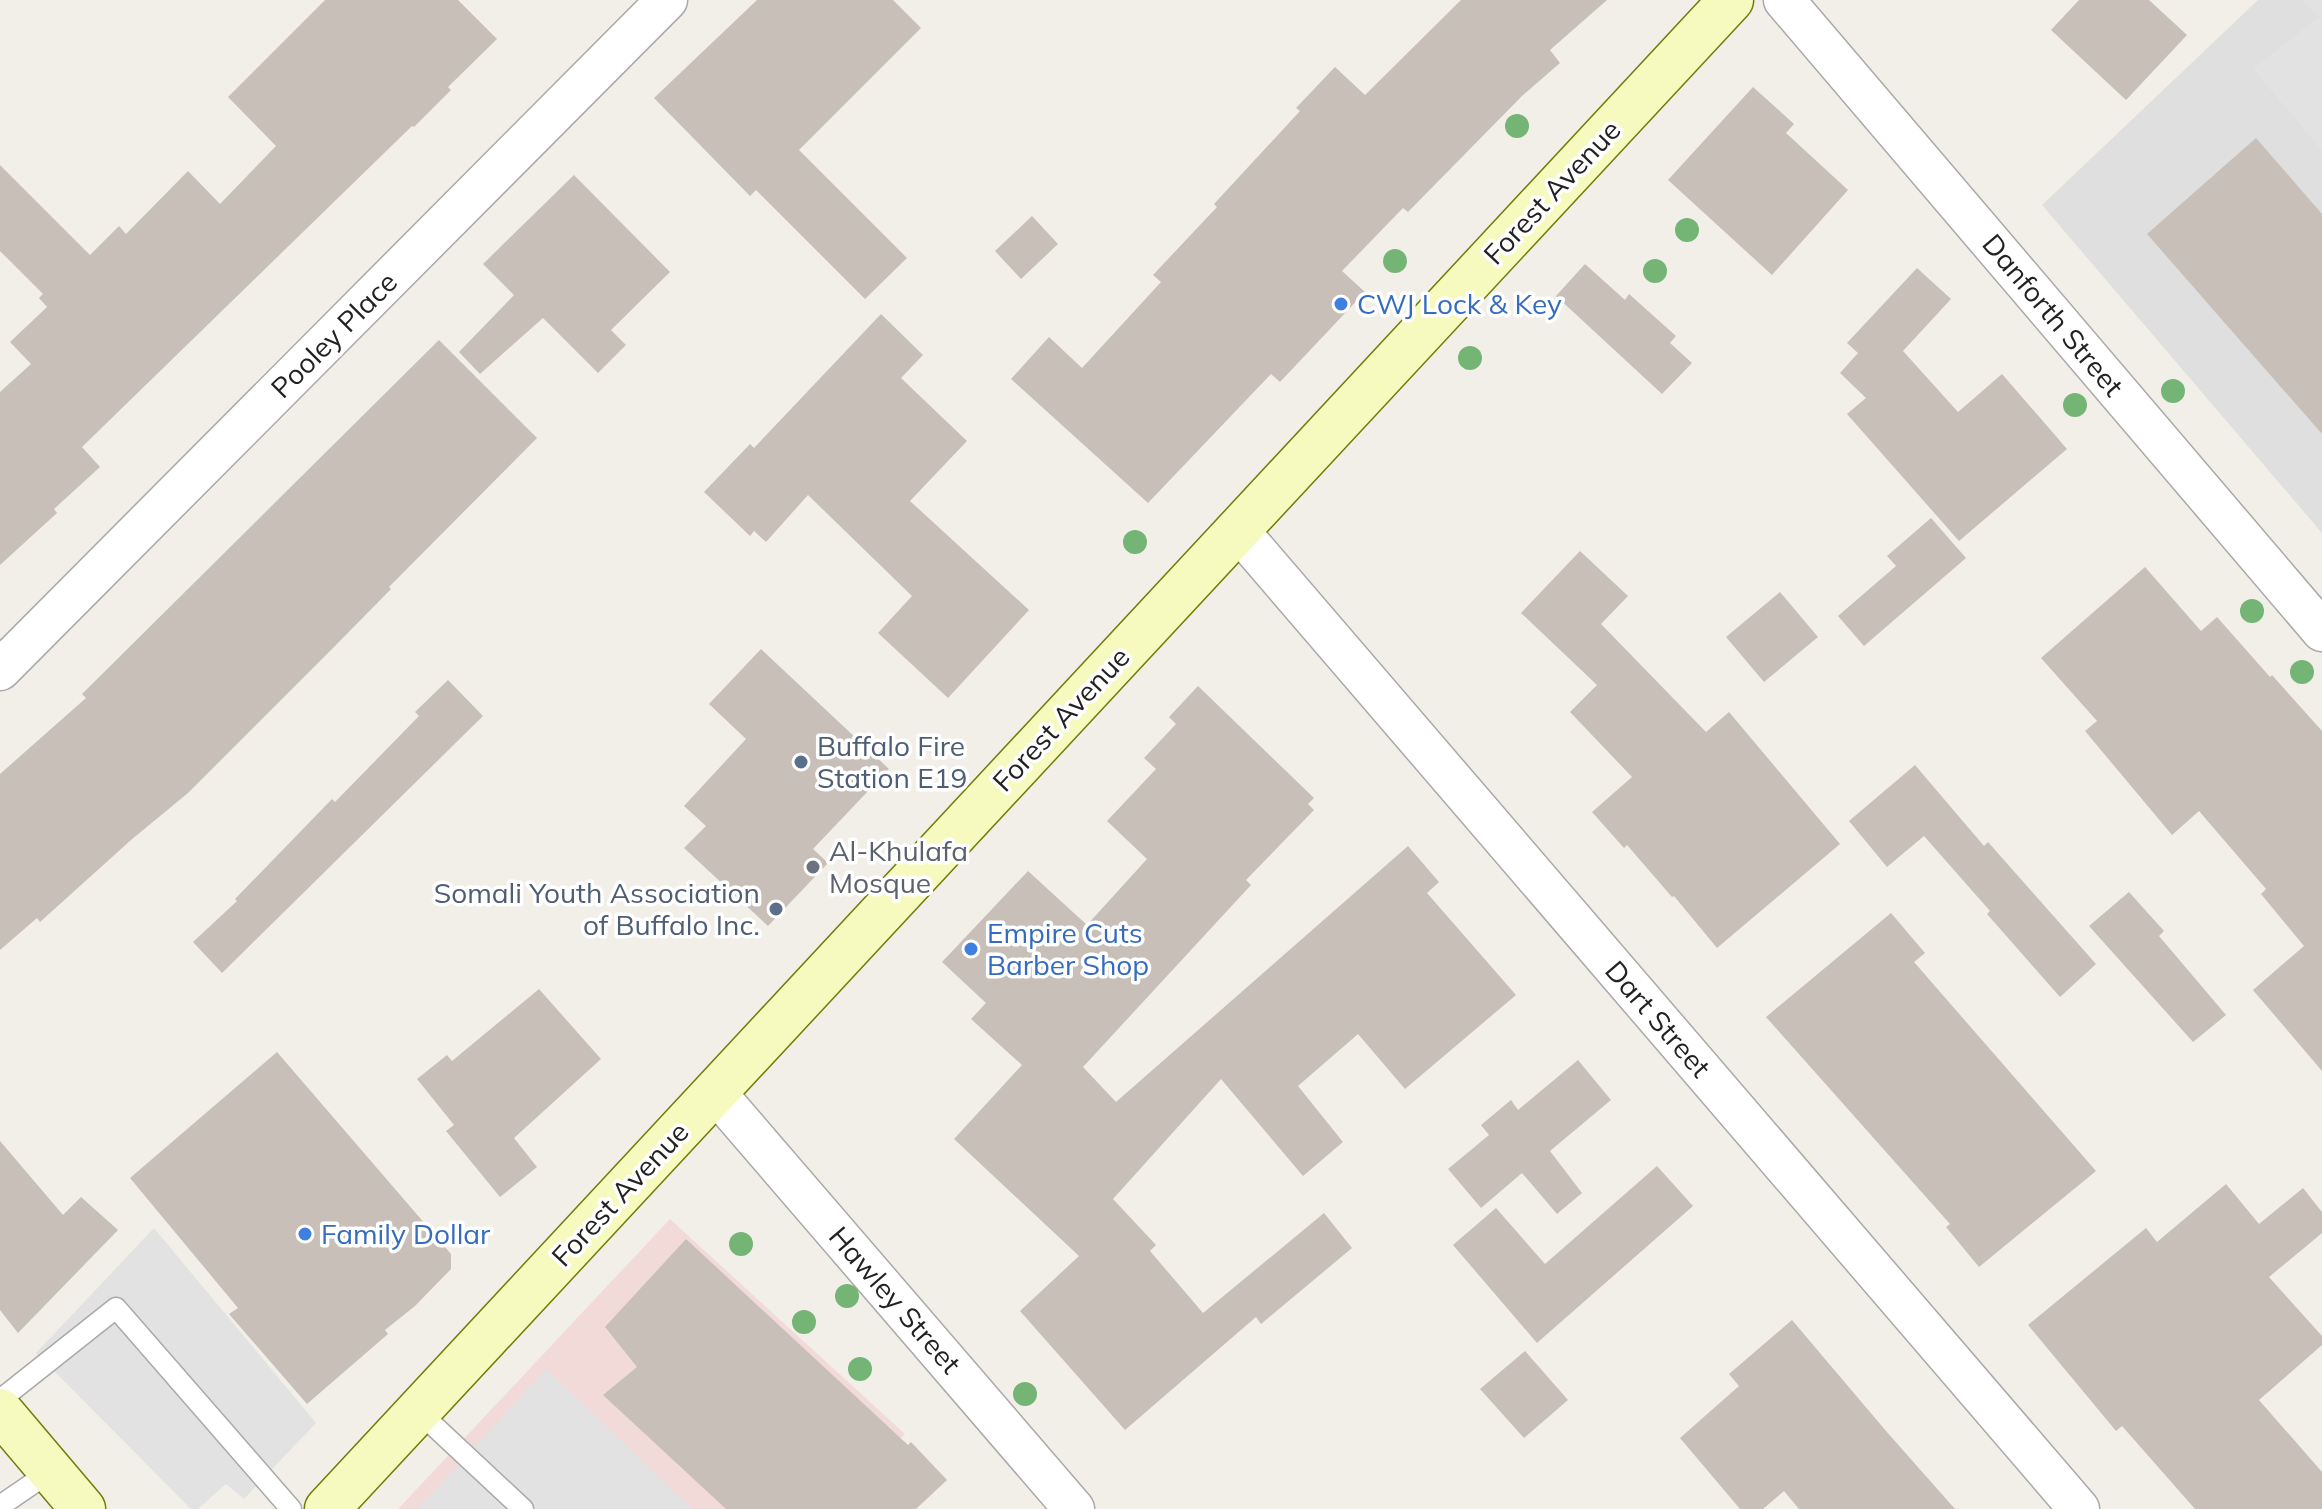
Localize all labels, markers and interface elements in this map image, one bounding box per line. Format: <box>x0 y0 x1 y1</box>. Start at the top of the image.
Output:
street label: Forest Avenue <box>1476 112 1627 271</box>
street label: Danforth Street <box>1975 226 2132 403</box>
street label: Pooley Place <box>263 264 404 405</box>
place label: CWJ Lock & Key <box>1357 286 1562 321</box>
marker: CWJ Lock & Key <box>1332 295 1350 313</box>
street label: Forest Avenue <box>985 639 1136 798</box>
place label: Buffalo Fire Station E19 <box>817 728 967 795</box>
marker: Buffalo Fire Station E19 <box>792 753 810 771</box>
place label: Al-Khulafa Mosque <box>829 833 968 900</box>
marker: Al-Khulafa Mosque <box>804 858 822 876</box>
place label: Somali Youth Association of Buffalo Inc. <box>434 875 760 942</box>
marker: Somali Youth Association of Buffalo Inc. <box>767 900 785 918</box>
place label: Empire Cuts Barber Shop <box>987 915 1149 982</box>
marker: Empire Cuts Barber Shop <box>962 940 980 958</box>
street label: Dart Street <box>1598 953 1719 1084</box>
street label: Forest Avenue <box>544 1114 695 1273</box>
place label: Family Dollar <box>321 1216 491 1251</box>
street label: Hawley Street <box>822 1219 969 1381</box>
marker: Family Dollar <box>296 1225 314 1243</box>

